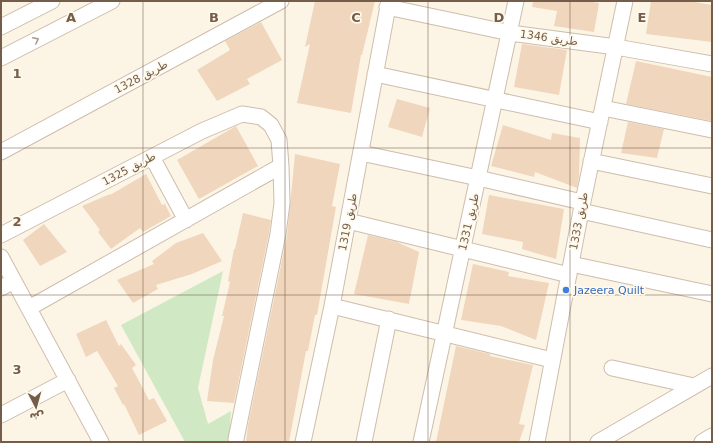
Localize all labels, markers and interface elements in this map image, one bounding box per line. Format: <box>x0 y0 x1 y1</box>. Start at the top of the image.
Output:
text: A <box>66 10 76 25</box>
text: B <box>209 10 219 25</box>
text: C <box>351 10 361 25</box>
text: D <box>494 10 505 25</box>
text: E <box>638 10 646 25</box>
street label: طريق 1346 <box>519 27 579 50</box>
one-way arrow <box>31 37 39 45</box>
street label: طريق 1328 <box>112 57 171 97</box>
text: 1 <box>12 66 22 81</box>
street label: طريق 1325 <box>100 149 159 189</box>
street label: طريق 1333 <box>567 191 592 251</box>
street label: طريق 1319 <box>336 192 361 252</box>
street label: طريق 1331 <box>456 192 483 252</box>
text: 2 <box>12 214 22 229</box>
place label: Jazeera Quilt <box>573 284 645 297</box>
marker: Jazeera Quilt <box>561 285 571 295</box>
text: 3 <box>12 362 22 377</box>
north arrow <box>16 387 56 427</box>
text: ش <box>29 409 45 424</box>

